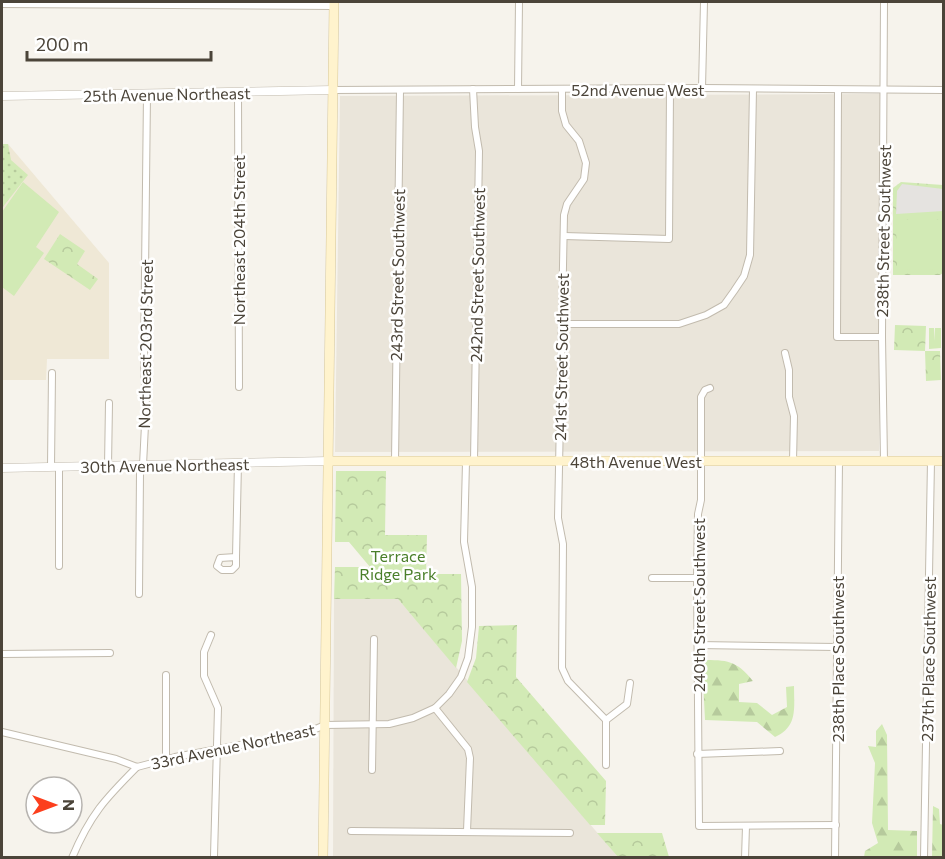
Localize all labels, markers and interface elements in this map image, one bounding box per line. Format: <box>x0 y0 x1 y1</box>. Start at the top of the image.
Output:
scale bar <box>27 24 212 62</box>
text: 200 m <box>36 33 89 55</box>
street label: 52nd Avenue West <box>571 80 705 99</box>
street label: 25th Avenue Northeast <box>83 83 251 105</box>
street label: 238th Street Southwest <box>872 144 894 318</box>
street label: Northeast 204th Street <box>229 154 248 325</box>
street label: 242nd Street Southwest <box>466 187 488 363</box>
street label: 243rd Street Southwest <box>386 188 408 361</box>
street label: Northeast 203rd Street <box>134 259 156 429</box>
street label: 241st Street Southwest <box>550 272 572 441</box>
street label: 48th Avenue West <box>570 452 702 471</box>
street label: 30th Avenue Northeast <box>80 454 250 476</box>
street label: 240th Street Southwest <box>689 518 708 692</box>
park label: Terrace Ridge Park <box>359 546 437 583</box>
street label: 238th Place Southwest <box>828 575 847 742</box>
street label: 237th Place Southwest <box>917 576 939 742</box>
street label: 33rd Avenue Northeast <box>149 719 317 773</box>
north arrow <box>24 775 84 835</box>
text: N <box>60 799 79 811</box>

